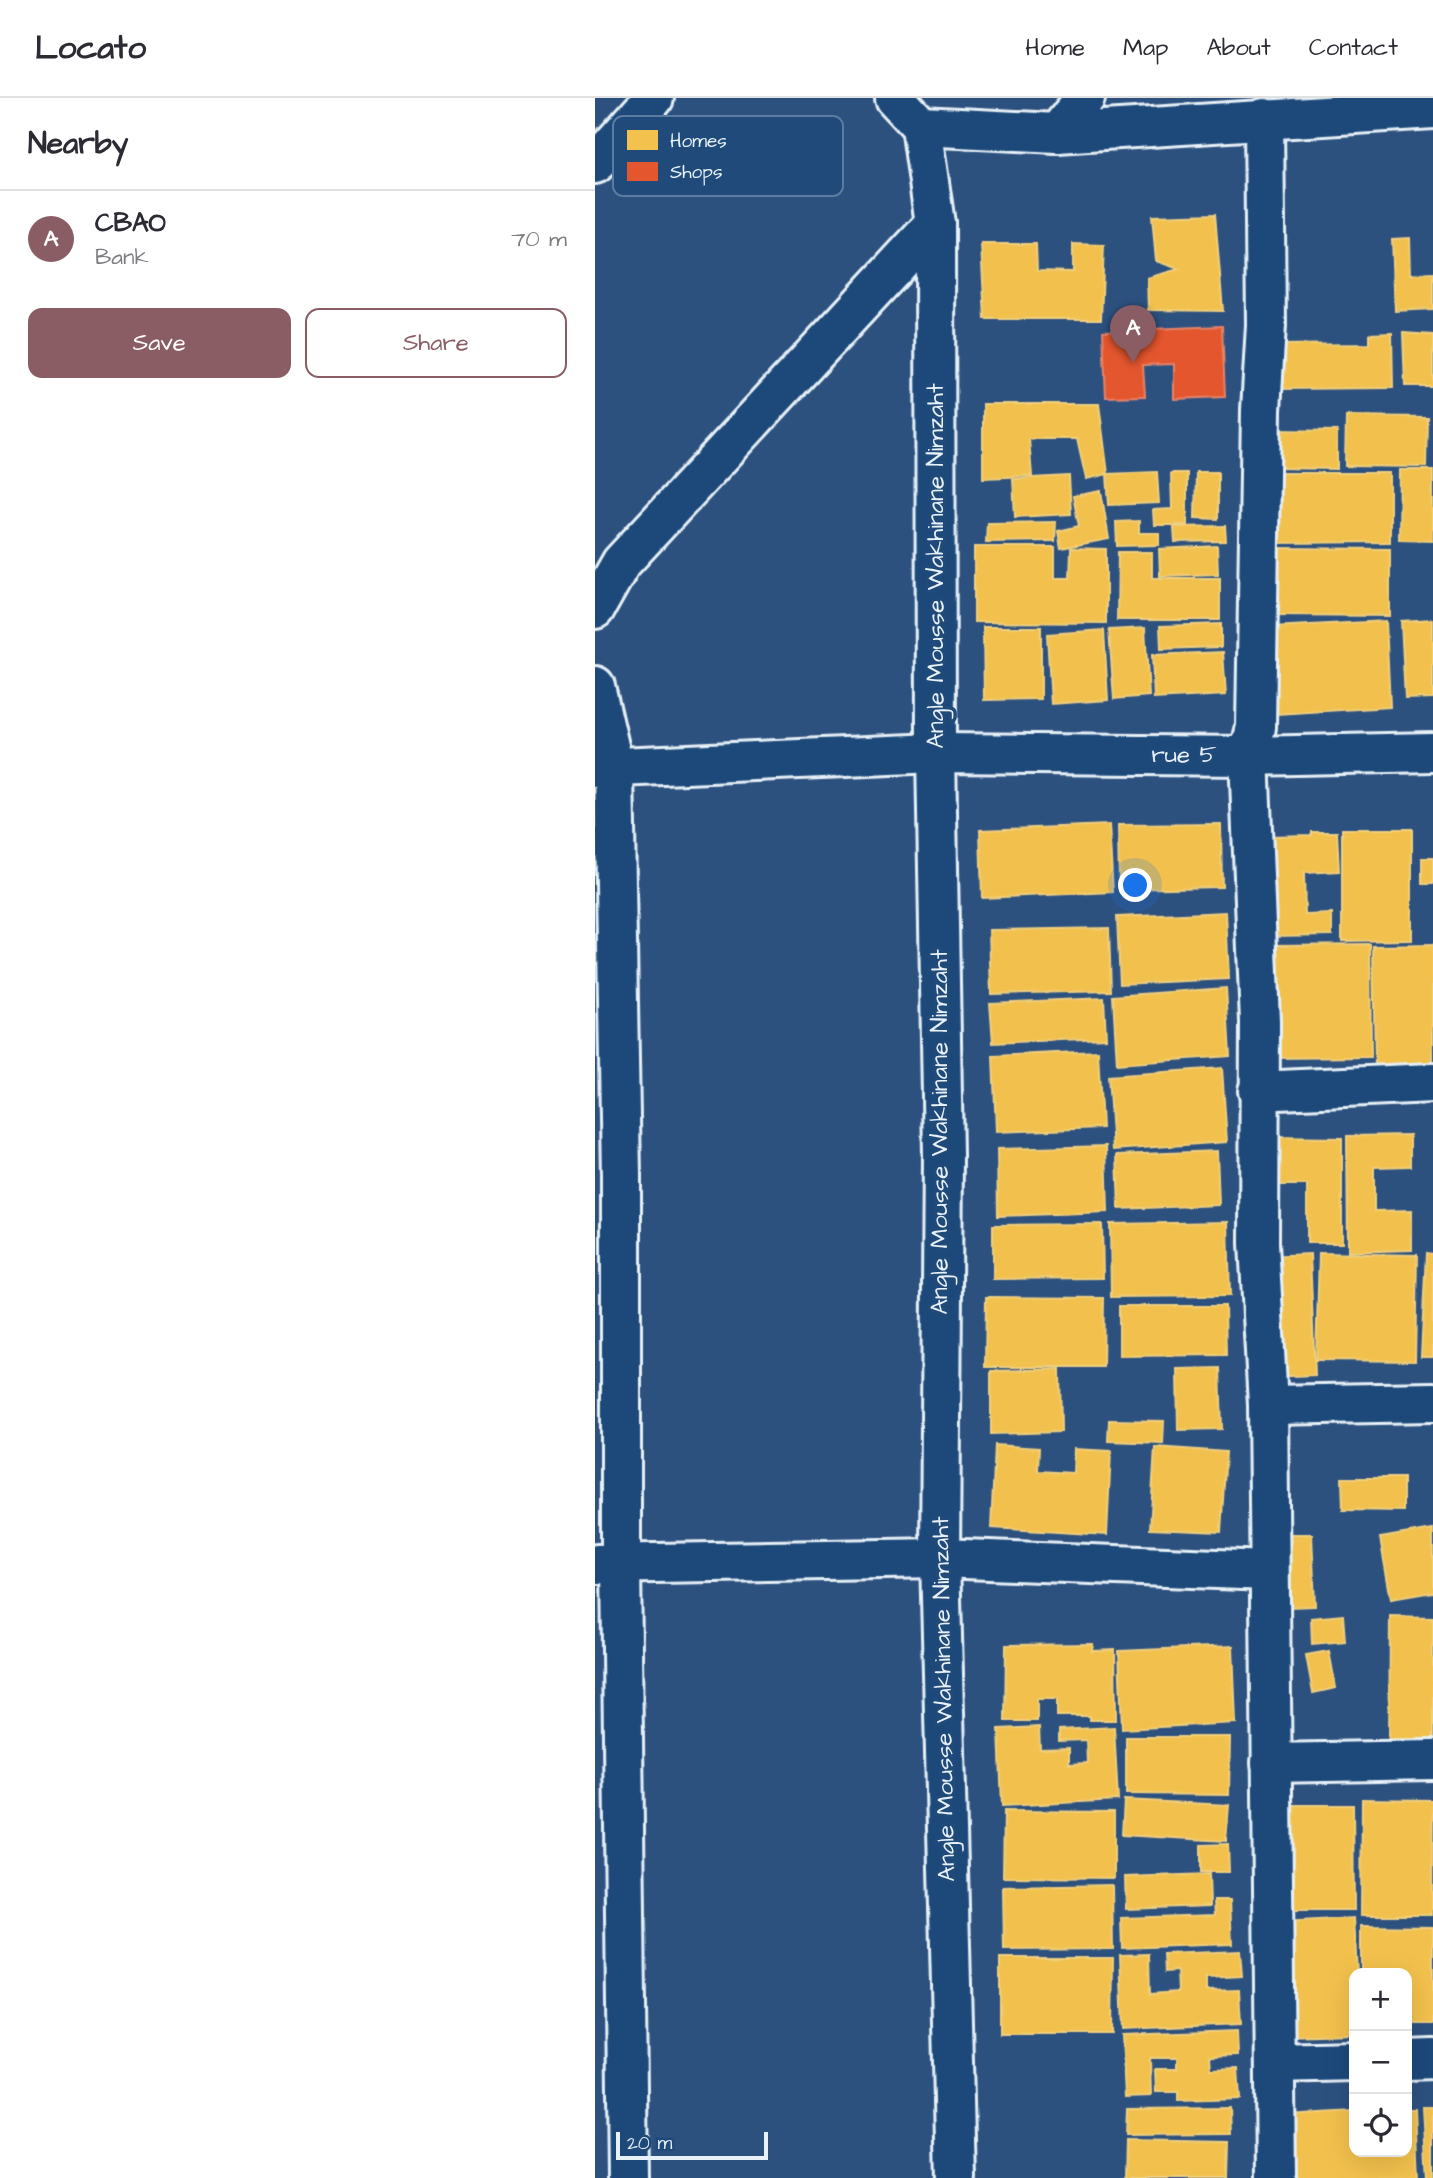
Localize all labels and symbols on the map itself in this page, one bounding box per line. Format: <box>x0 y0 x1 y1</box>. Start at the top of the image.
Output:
legend <box>613 116 843 196</box>
text: Homes <box>670 128 727 155</box>
text: Shops <box>670 159 722 186</box>
pin: A <box>1110 305 1156 363</box>
street label: Angle Mousse Wakhinane Nimzaht <box>919 383 954 749</box>
street label: rue 5 <box>1151 738 1217 772</box>
your location <box>1118 868 1152 902</box>
street label: Angle Mousse Wakhinane Nimzaht <box>923 949 958 1315</box>
street label: Angle Mousse Wakhinane Nimzaht <box>924 1516 965 1882</box>
scale bar <box>616 2129 768 2161</box>

